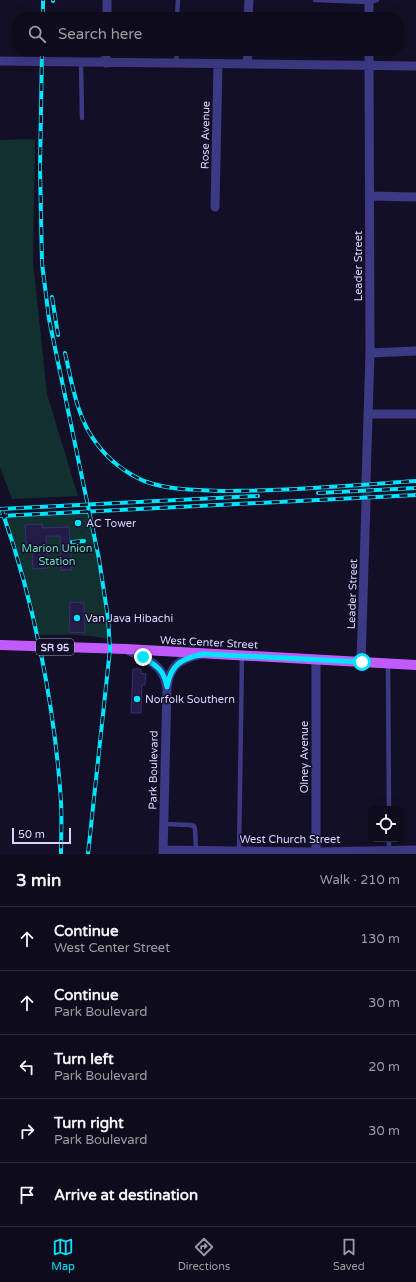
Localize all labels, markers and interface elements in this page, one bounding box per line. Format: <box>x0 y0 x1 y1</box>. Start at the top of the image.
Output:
search box <box>12 12 404 56</box>
icon: search <box>26 23 48 45</box>
text: Search here <box>58 25 142 43</box>
street label: Rose Avenue <box>198 101 213 169</box>
street label: Leader Street <box>352 231 365 301</box>
place label: AC Tower <box>86 517 137 530</box>
marker: AC Tower <box>73 518 83 528</box>
park label: Marion Union Station <box>22 542 92 568</box>
street label: Leader Street <box>345 559 360 629</box>
place label: Van Java Hibachi <box>85 612 173 625</box>
marker: Van Java Hibachi <box>72 613 82 623</box>
street label: West Center Street <box>160 633 258 652</box>
road number: SR 95 <box>36 639 74 655</box>
route end <box>134 648 152 666</box>
route start <box>353 653 371 671</box>
place label: Norfolk Southern <box>145 693 235 706</box>
marker: Norfolk Southern <box>132 694 142 704</box>
street label: Olney Avenue <box>298 721 311 793</box>
street label: Park Boulevard <box>146 730 161 810</box>
map controls <box>368 806 404 842</box>
button: locate <box>368 806 404 842</box>
scale bar <box>12 826 71 845</box>
text: 50 m <box>18 828 45 841</box>
street label: West Church Street <box>239 833 341 846</box>
text: 3 min <box>16 870 61 891</box>
text: Walk · 210 m <box>320 872 400 888</box>
text: Continue <box>54 922 118 940</box>
icon: ahead <box>16 928 38 950</box>
text: 130 m <box>360 931 400 947</box>
text: West Center Street <box>54 940 170 956</box>
text: Continue <box>54 986 118 1004</box>
icon: ahead <box>16 992 38 1014</box>
text: 30 m <box>368 995 400 1011</box>
text: Park Boulevard <box>54 1004 148 1020</box>
text: Turn left <box>54 1050 114 1068</box>
icon: left <box>16 1056 38 1078</box>
text: 20 m <box>368 1059 400 1075</box>
text: Park Boulevard <box>54 1068 148 1084</box>
text: Turn right <box>54 1114 124 1132</box>
icon: right <box>16 1120 38 1142</box>
text: 30 m <box>368 1123 400 1139</box>
text: Park Boulevard <box>54 1132 148 1148</box>
icon: arrive <box>16 1184 38 1206</box>
text: Arrive at destination <box>54 1186 198 1204</box>
tab: Map <box>51 1236 75 1273</box>
tab: Directions <box>178 1236 230 1273</box>
tab: Saved <box>333 1236 365 1273</box>

